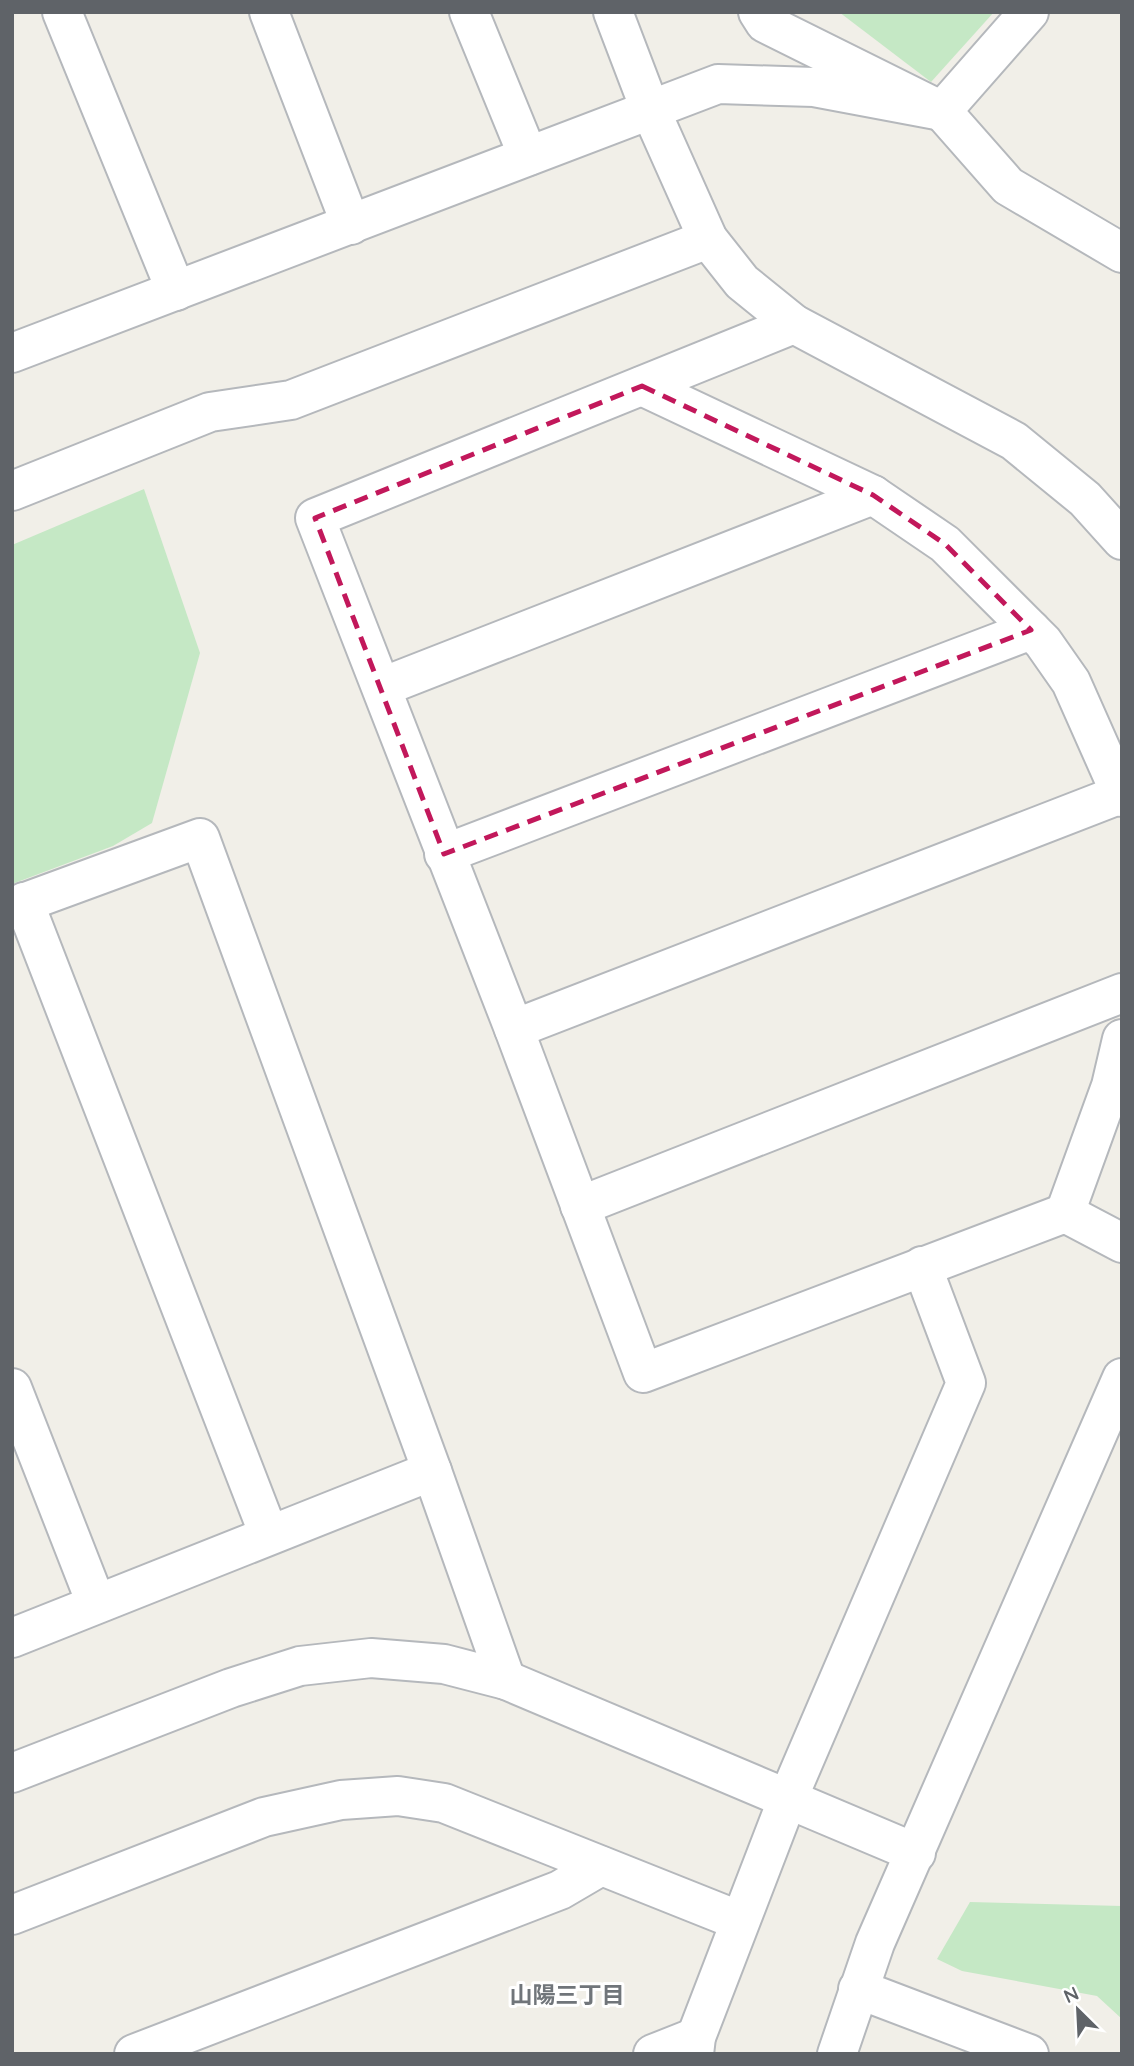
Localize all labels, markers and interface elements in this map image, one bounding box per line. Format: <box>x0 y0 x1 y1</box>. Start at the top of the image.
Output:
north arrow <box>1043 1975 1113 2045</box>
district label: 山陽三丁目 <box>510 1980 625 2009</box>
text: N <box>1060 1981 1082 2008</box>

